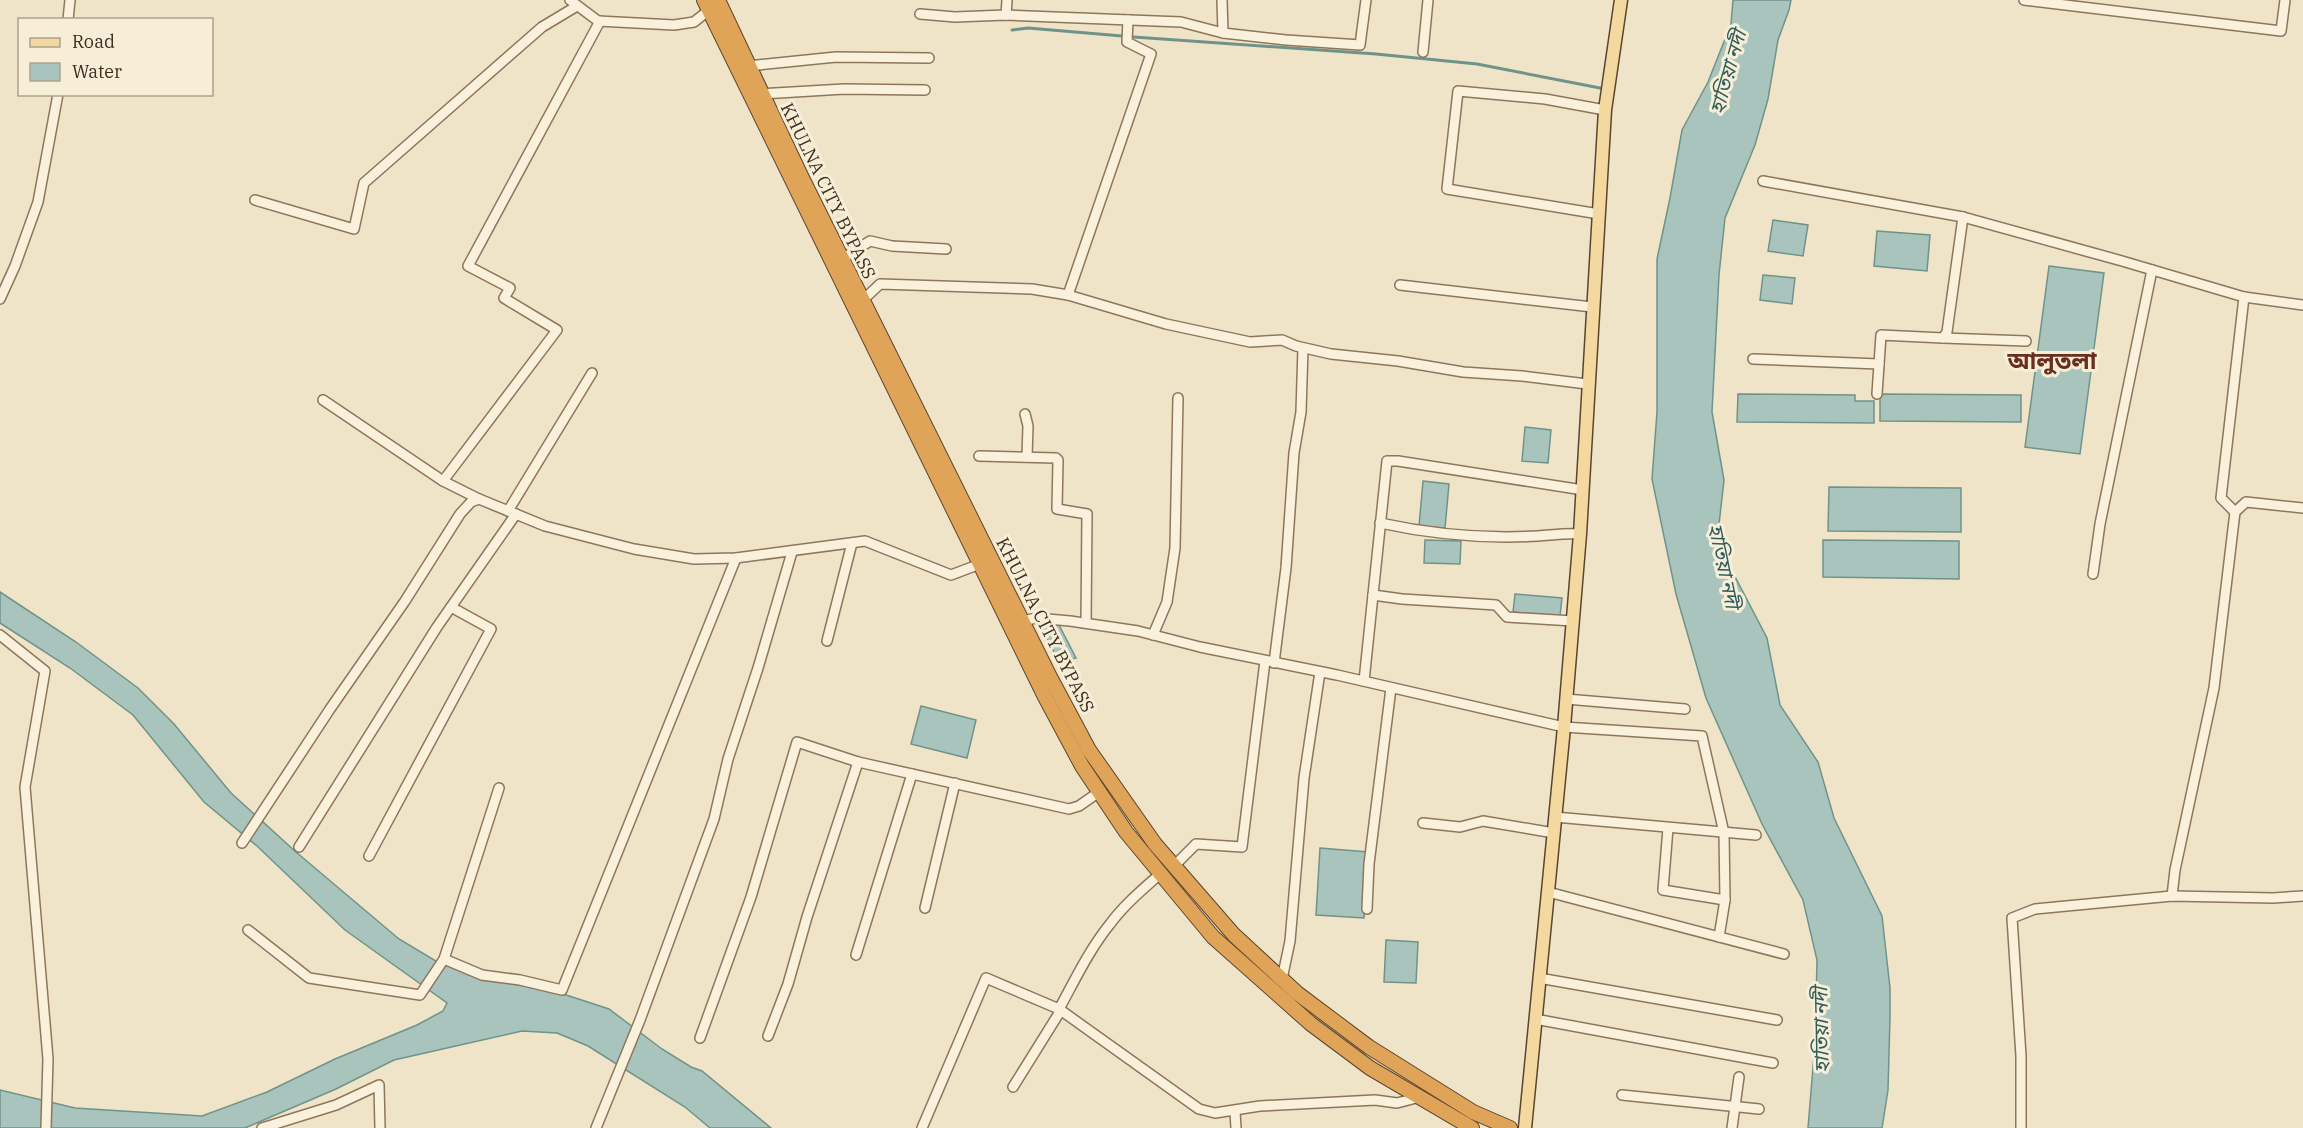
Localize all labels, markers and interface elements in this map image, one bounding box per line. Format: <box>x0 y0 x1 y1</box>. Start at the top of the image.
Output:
legend <box>18 18 213 96</box>
water label: হাতিয়া নদী <box>1703 23 1753 117</box>
text: Road <box>72 30 115 53</box>
text: Water <box>72 60 122 83</box>
street label: KHULNA CITY BYPASS <box>776 99 881 283</box>
district label: আলুতলা <box>2007 344 2098 376</box>
water label: হাতিয়া নদী <box>1702 521 1747 614</box>
street label: KHULNA CITY BYPASS <box>991 533 1100 716</box>
water label: হাতিয়া নদী <box>1806 983 1835 1073</box>

